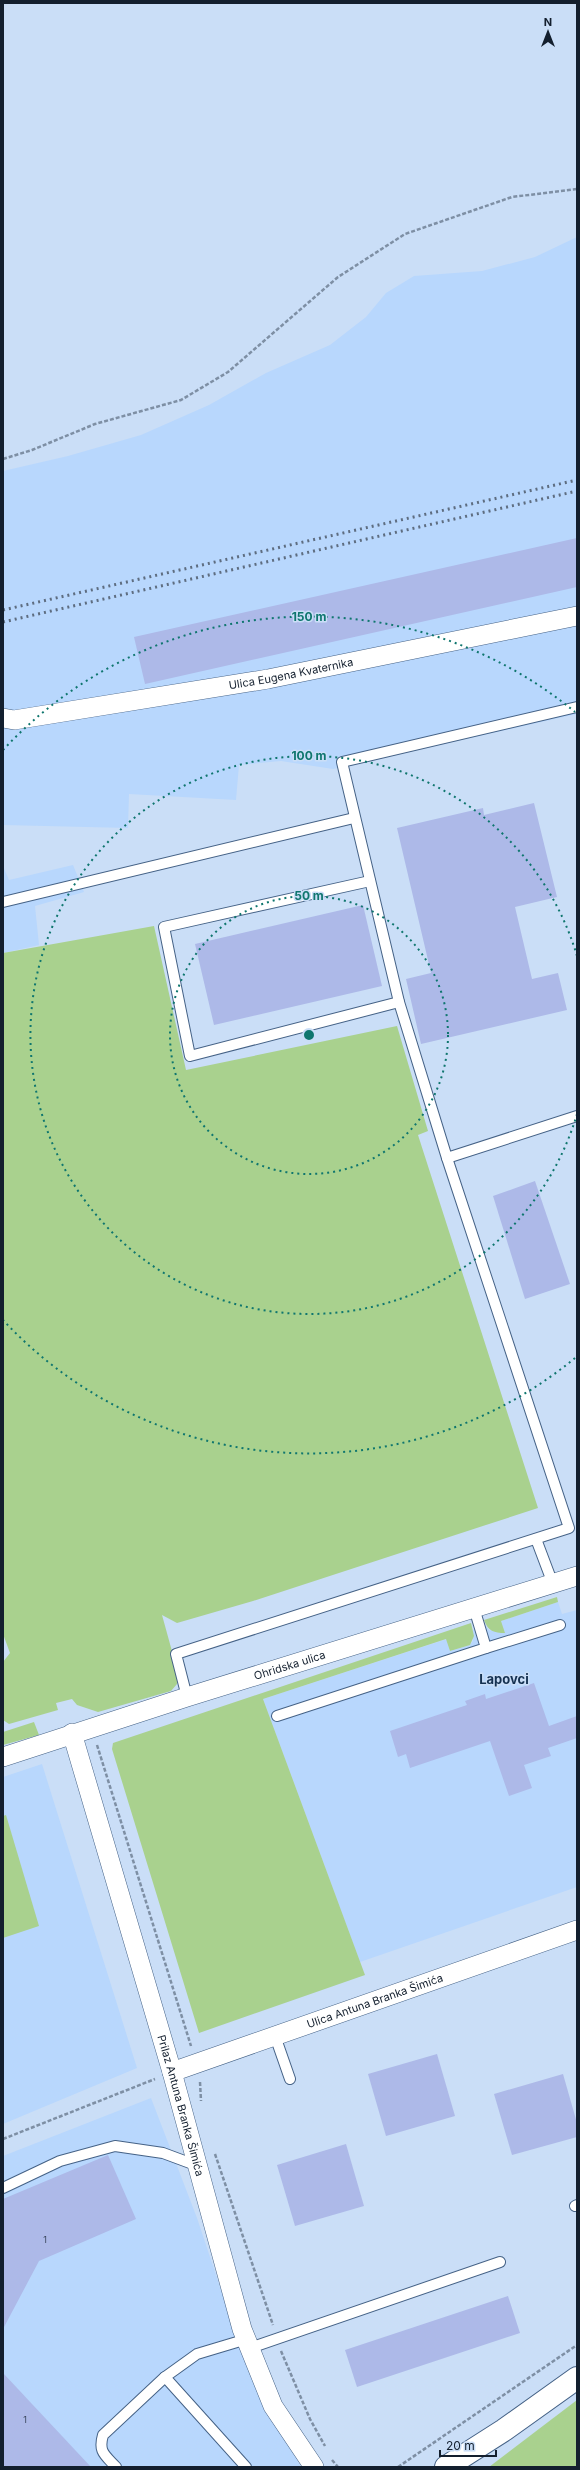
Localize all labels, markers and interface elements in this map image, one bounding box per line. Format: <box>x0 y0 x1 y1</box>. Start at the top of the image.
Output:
north arrow <box>528 12 568 52</box>
text: N <box>544 15 552 29</box>
text: 150 m <box>292 609 326 624</box>
street label: Ulica Eugena Kvaternika <box>228 655 354 692</box>
text: 100 m <box>291 748 327 763</box>
text: 50 m <box>294 888 324 903</box>
centre of rings <box>302 1028 316 1042</box>
street label: Ohridska ulica <box>252 1647 327 1683</box>
district label: Lapovci <box>479 1671 529 1687</box>
street label: Ulica Antuna Branka Šimića <box>305 1971 445 2031</box>
street label: Prilaz Antuna Branka Šimića <box>154 2033 207 2178</box>
house number: 1 <box>43 2234 47 2245</box>
house number: 1 <box>23 2414 27 2425</box>
scale bar <box>440 2432 496 2458</box>
text: 20 m <box>446 2438 475 2453</box>

